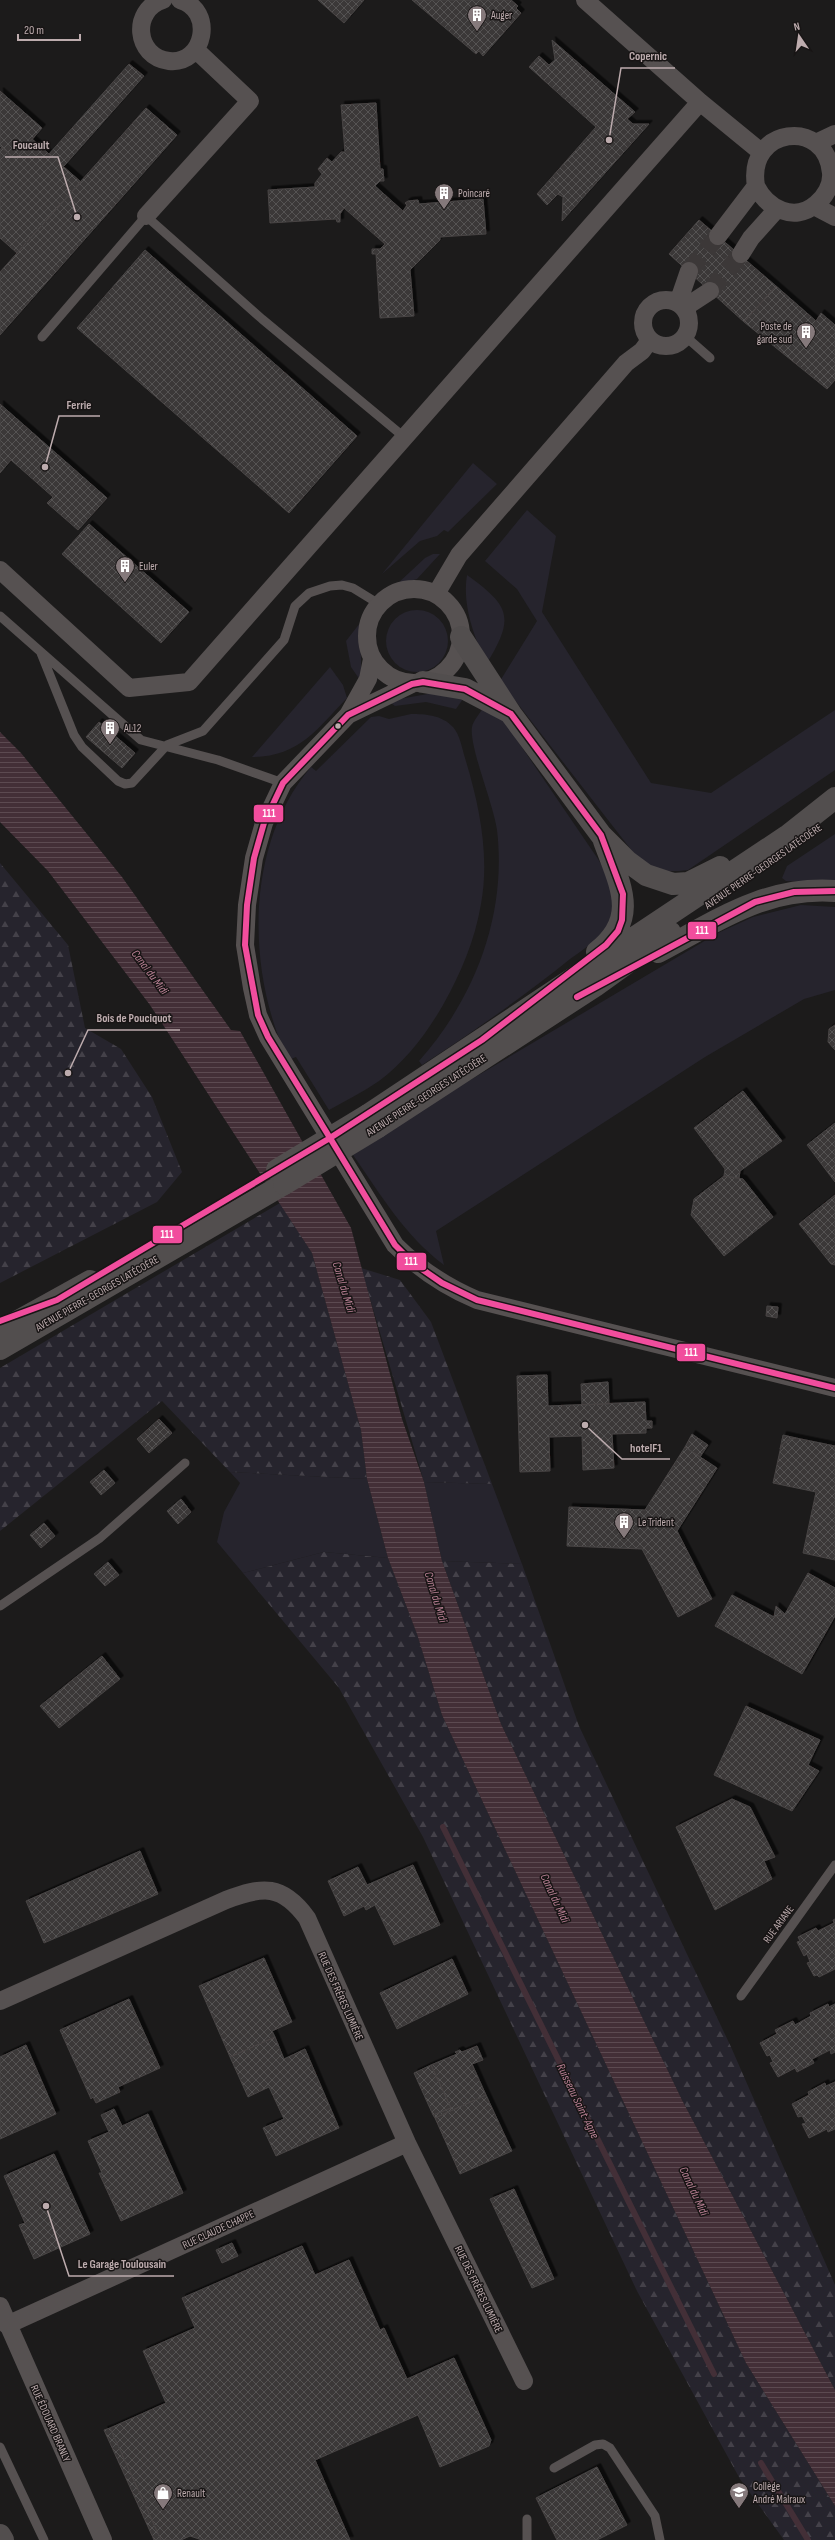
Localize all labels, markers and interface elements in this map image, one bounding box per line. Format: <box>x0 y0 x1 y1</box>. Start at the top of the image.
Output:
building icon: Auger <box>466 4 488 32</box>
place label: Auger <box>490 9 512 22</box>
scale bar <box>18 16 80 42</box>
north arrow <box>779 16 819 56</box>
text: N <box>793 20 801 34</box>
text: 20 m <box>24 23 44 38</box>
callout: Copernic <box>621 44 675 68</box>
text: Copernic <box>629 49 667 64</box>
callout: Foucault <box>5 133 58 157</box>
text: Foucault <box>13 138 49 153</box>
building icon: Poincaré <box>433 182 455 210</box>
place label: Poincaré <box>458 187 490 200</box>
place label: Poste de garde sud <box>757 320 792 346</box>
building icon: Poste de garde sud <box>795 321 817 349</box>
callout: Ferrie <box>59 392 100 416</box>
text: Ferrie <box>67 398 91 413</box>
building icon: Euler <box>114 555 136 583</box>
place label: Euler <box>139 560 158 573</box>
building icon: AL12 <box>99 717 121 745</box>
unlabelled marker <box>333 721 343 731</box>
place label: AL12 <box>123 722 142 735</box>
line badge: 111 <box>253 804 284 823</box>
text: 111 <box>263 807 276 820</box>
street label: AVENUE PIERRE-GEORGES LATÉCOÈRE <box>701 821 824 913</box>
line badge: 111 <box>687 921 717 940</box>
text: 111 <box>696 924 709 937</box>
water label: Canal du Midi <box>128 947 172 998</box>
callout: Bois de Pouciquot <box>88 1006 180 1030</box>
text: Bois de Pouciquot <box>96 1011 172 1026</box>
street label: AVENUE PIERRE-GEORGES LATÉCOÈRE <box>363 1052 489 1140</box>
line badge: 111 <box>152 1225 183 1244</box>
text: 111 <box>161 1228 174 1241</box>
line badge: 111 <box>396 1252 427 1271</box>
street label: AVENUE PIERRE-GEORGES LATÉCOÈRE <box>32 1253 161 1335</box>
text: 111 <box>405 1255 418 1268</box>
water label: Canal du Midi <box>329 1260 359 1315</box>
line badge: 111 <box>676 1343 706 1362</box>
text: 111 <box>685 1346 698 1359</box>
callout: hotelF1 <box>622 1435 670 1459</box>
text: hotelF1 <box>630 1441 662 1456</box>
building icon: Le Trident <box>613 1511 635 1539</box>
place label: Le Trident <box>638 1516 675 1529</box>
water label: Canal du Midi <box>421 1570 451 1625</box>
water label: Canal du Midi <box>537 1871 573 1926</box>
street label: RUE ARIANE <box>760 1903 796 1946</box>
street label: RUE DES FRÈRES LUMIÈRE <box>315 1950 366 2042</box>
water label: Ruisseau Saint-Agne <box>553 2061 602 2142</box>
water label: Canal du Midi <box>676 2164 712 2219</box>
street label: RUE CLAUDE CHAPPE <box>180 2207 256 2252</box>
street label: RUE DES FRÈRES LUMIÈRE <box>452 2243 505 2335</box>
callout: Le Garage Toulousain <box>69 2252 174 2276</box>
text: Le Garage Toulousain <box>78 2257 166 2272</box>
street label: RUE ÉDOUARD BRANLY <box>28 2383 73 2464</box>
place label: Collège André Malraux <box>752 2480 805 2506</box>
school or university icon: Collège André Malraux <box>728 2481 750 2509</box>
shop icon: Renault <box>152 2482 174 2510</box>
place label: Renault <box>177 2487 206 2500</box>

